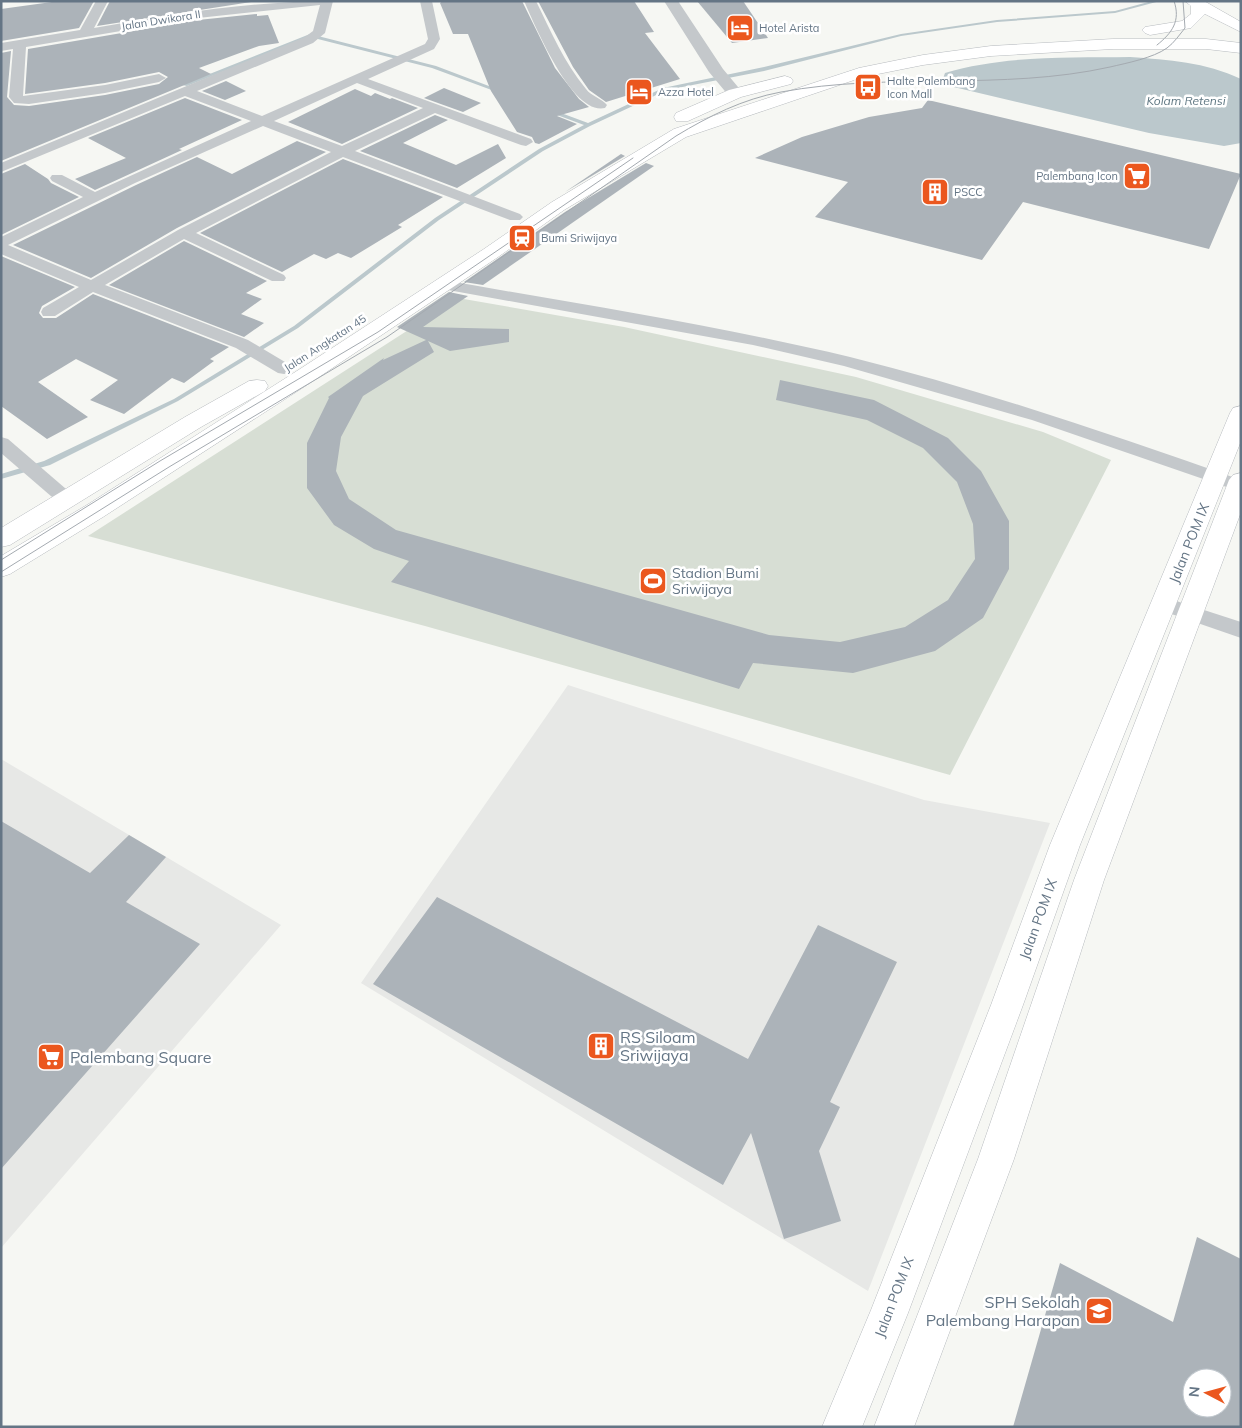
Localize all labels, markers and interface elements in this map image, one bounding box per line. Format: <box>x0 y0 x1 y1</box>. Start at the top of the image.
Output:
street label: Jalan Dwikora II <box>120 7 202 33</box>
hotel icon: Hotel Arista <box>725 13 755 43</box>
place label: Hotel Arista <box>759 21 819 35</box>
bus stop icon: Halte Palembang Icon Mall <box>853 72 883 102</box>
place label: Halte Palembang Icon Mall <box>887 74 975 101</box>
hotel icon: Azza Hotel <box>624 77 654 107</box>
place label: Azza Hotel <box>658 85 714 99</box>
water label: Kolam Retensi <box>1146 93 1226 108</box>
supermarket icon: Palembang Icon <box>1122 161 1152 191</box>
place label: Palembang Icon <box>1036 169 1118 183</box>
building icon: PSCC <box>920 177 950 207</box>
place label: PSCC <box>954 185 983 199</box>
station icon: Bumi Sriwijaya <box>507 223 537 253</box>
place label: Bumi Sriwijaya <box>541 231 617 245</box>
street label: Jalan Angkatan 45 <box>281 311 369 375</box>
street label: Jalan POM IX <box>1165 500 1213 586</box>
place label: Stadion Bumi Sriwijaya <box>672 564 759 598</box>
sports icon: Stadion Bumi Sriwijaya <box>638 566 668 596</box>
street label: Jalan POM IX <box>1015 876 1061 962</box>
place label: RS Siloam Sriwijaya <box>620 1027 696 1065</box>
building icon: RS Siloam Sriwijaya <box>586 1031 616 1061</box>
supermarket icon: Palembang Square <box>36 1042 66 1072</box>
place label: Palembang Square <box>70 1047 211 1067</box>
street label: Jalan POM IX <box>870 1254 918 1340</box>
place label: SPH Sekolah Palembang Harapan <box>926 1292 1080 1330</box>
school or university icon: SPH Sekolah Palembang Harapan <box>1084 1296 1114 1326</box>
north arrow <box>1182 1368 1232 1418</box>
text: N <box>1185 1385 1204 1398</box>

